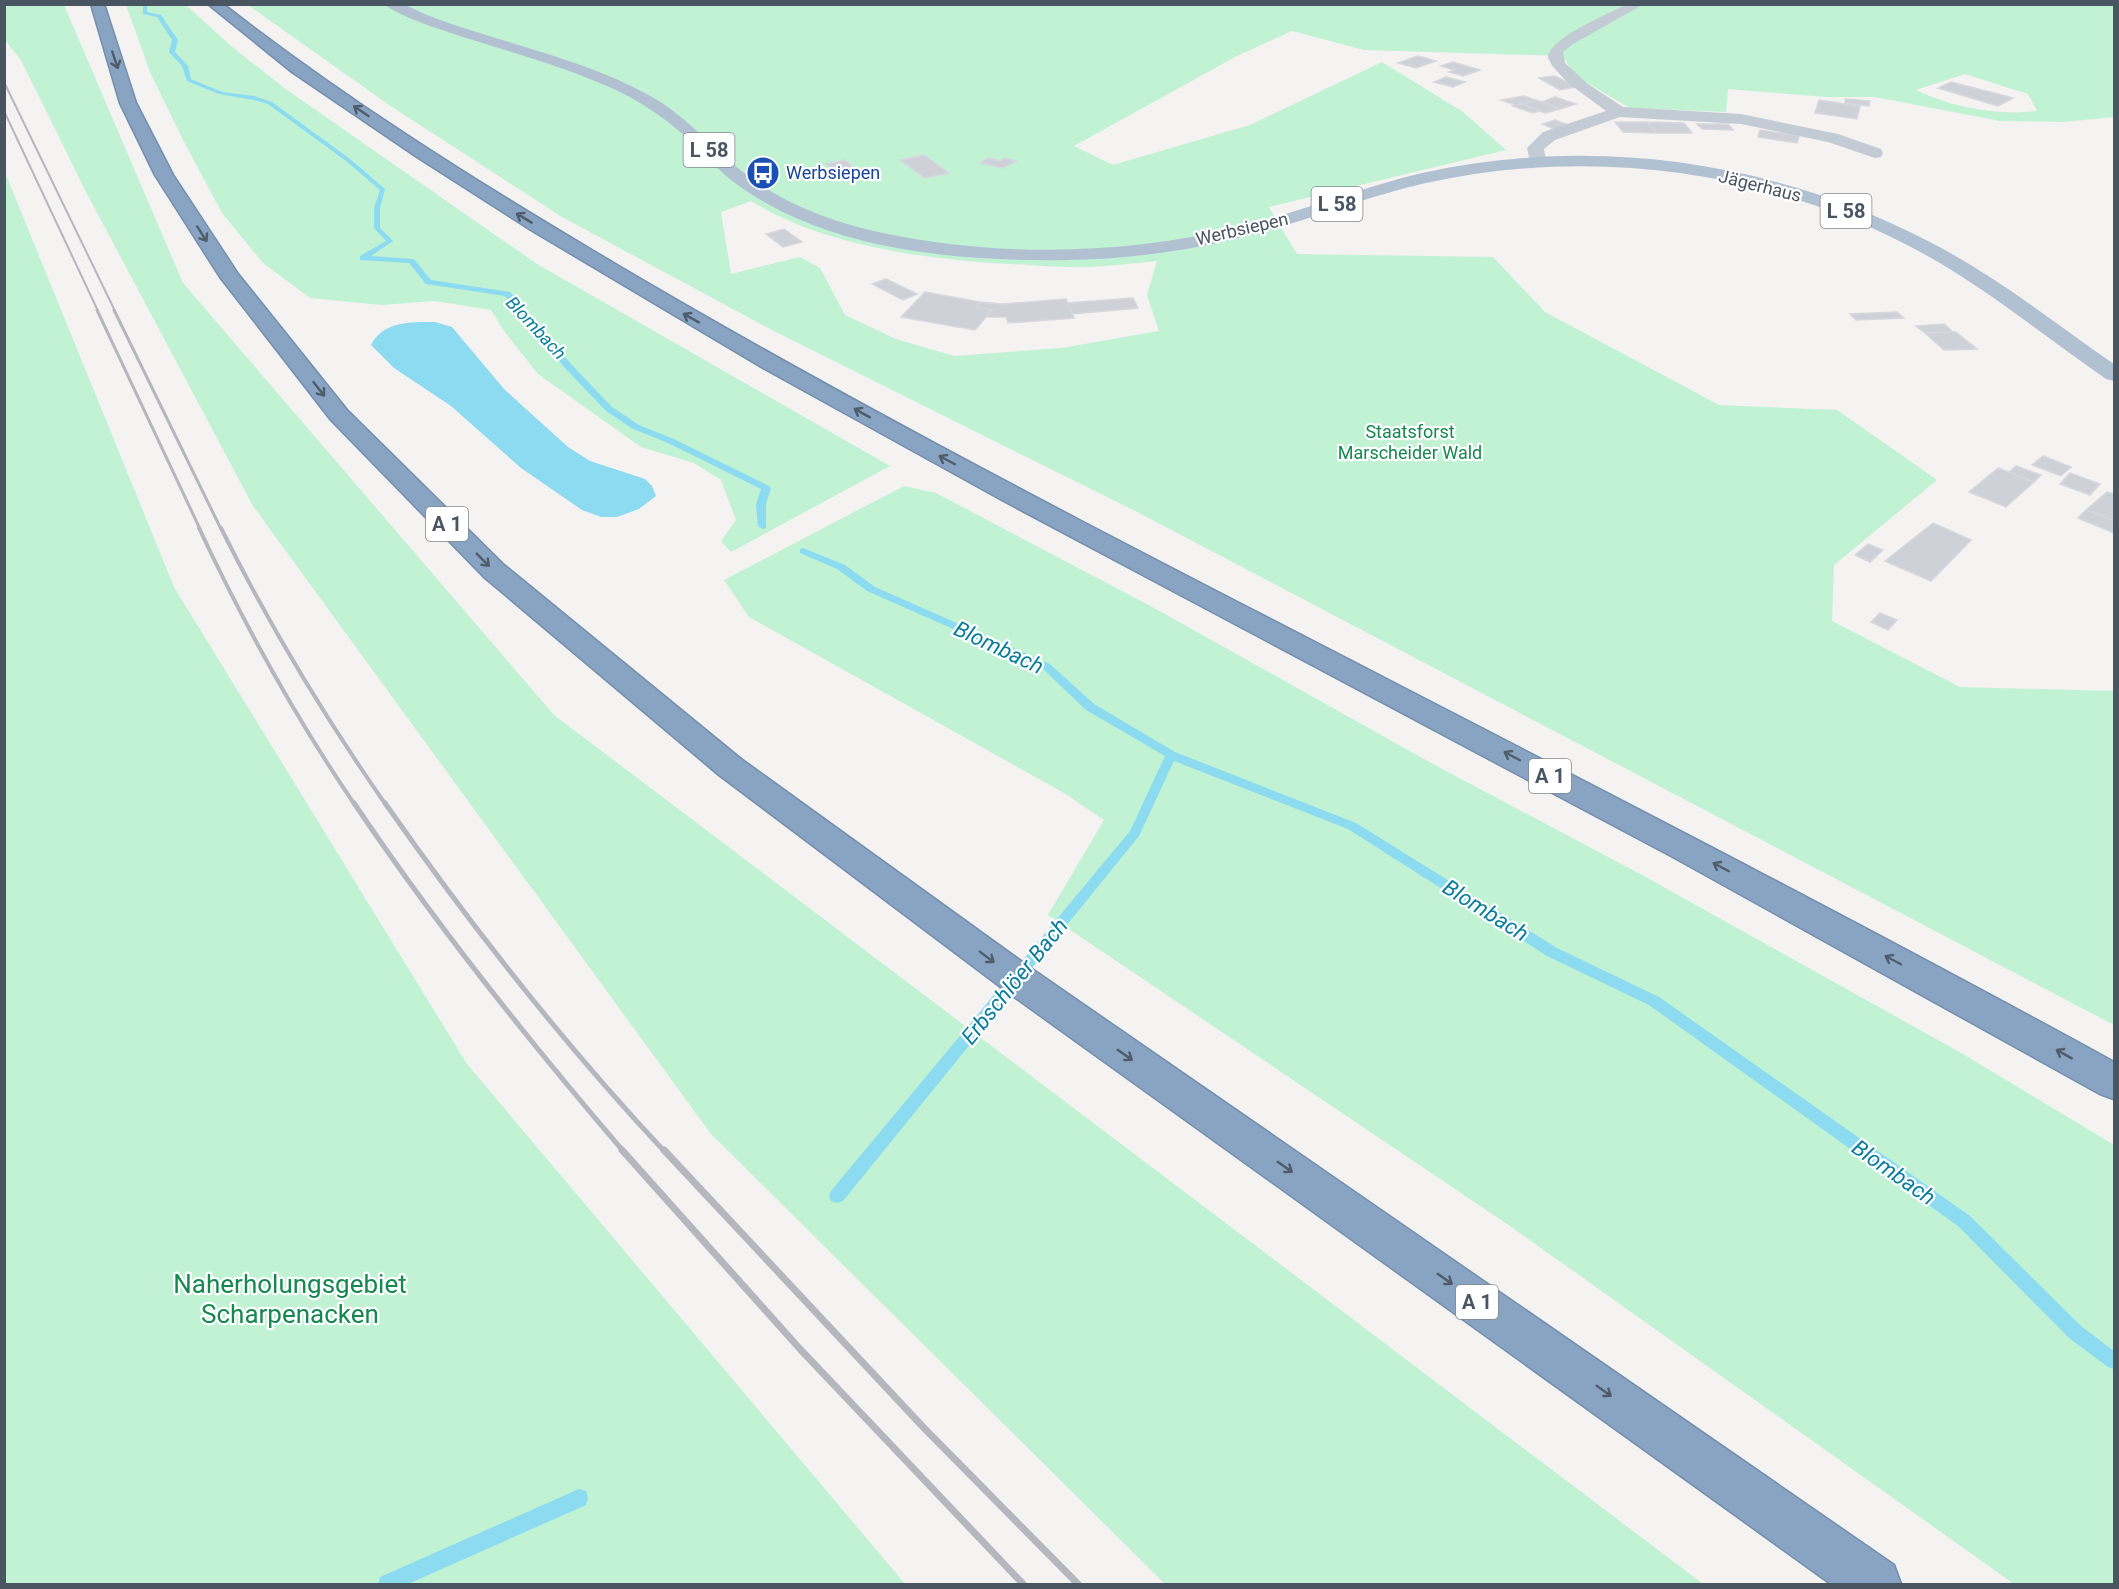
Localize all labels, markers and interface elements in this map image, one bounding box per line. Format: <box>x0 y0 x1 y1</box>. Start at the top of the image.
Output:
one-way arrow <box>110 50 121 69</box>
one-way arrow <box>353 105 370 117</box>
road number: L 58 <box>684 133 734 167</box>
bus stop icon: Werbsiepen <box>745 155 781 191</box>
place label: Werbsiepen <box>786 162 880 183</box>
street label: Jägerhaus <box>1717 165 1804 206</box>
road number: L 58 <box>1312 187 1362 221</box>
road number: L 58 <box>1820 194 1872 228</box>
street label: Werbsiepen <box>1194 208 1290 249</box>
one-way arrow <box>516 212 533 224</box>
one-way arrow <box>196 225 208 241</box>
water label: Blombach <box>502 292 571 364</box>
one-way arrow <box>683 312 701 323</box>
one-way arrow <box>312 381 325 397</box>
one-way arrow <box>853 407 870 419</box>
park label: Staatsforst Marscheider Wald <box>1338 421 1482 463</box>
one-way arrow <box>939 454 956 466</box>
road number: A 1 <box>426 507 468 541</box>
one-way arrow <box>476 553 491 567</box>
water label: Blombach <box>950 616 1048 679</box>
one-way arrow <box>1503 750 1521 761</box>
road number: A 1 <box>1529 759 1571 793</box>
one-way arrow <box>1713 861 1730 873</box>
water label: Blombach <box>1438 874 1533 946</box>
water label: Erbschlöer Bach <box>956 913 1073 1049</box>
one-way arrow <box>978 950 994 963</box>
one-way arrow <box>1884 953 1902 965</box>
one-way arrow <box>2055 1047 2072 1059</box>
one-way arrow <box>1117 1049 1133 1061</box>
water label: Blombach <box>1847 1135 1940 1210</box>
one-way arrow <box>1276 1161 1293 1173</box>
park label: Naherholungsgebiet Scharpenacken <box>173 1269 407 1329</box>
one-way arrow <box>1436 1273 1452 1285</box>
road number: A 1 <box>1456 1285 1498 1319</box>
one-way arrow <box>1596 1385 1612 1398</box>

